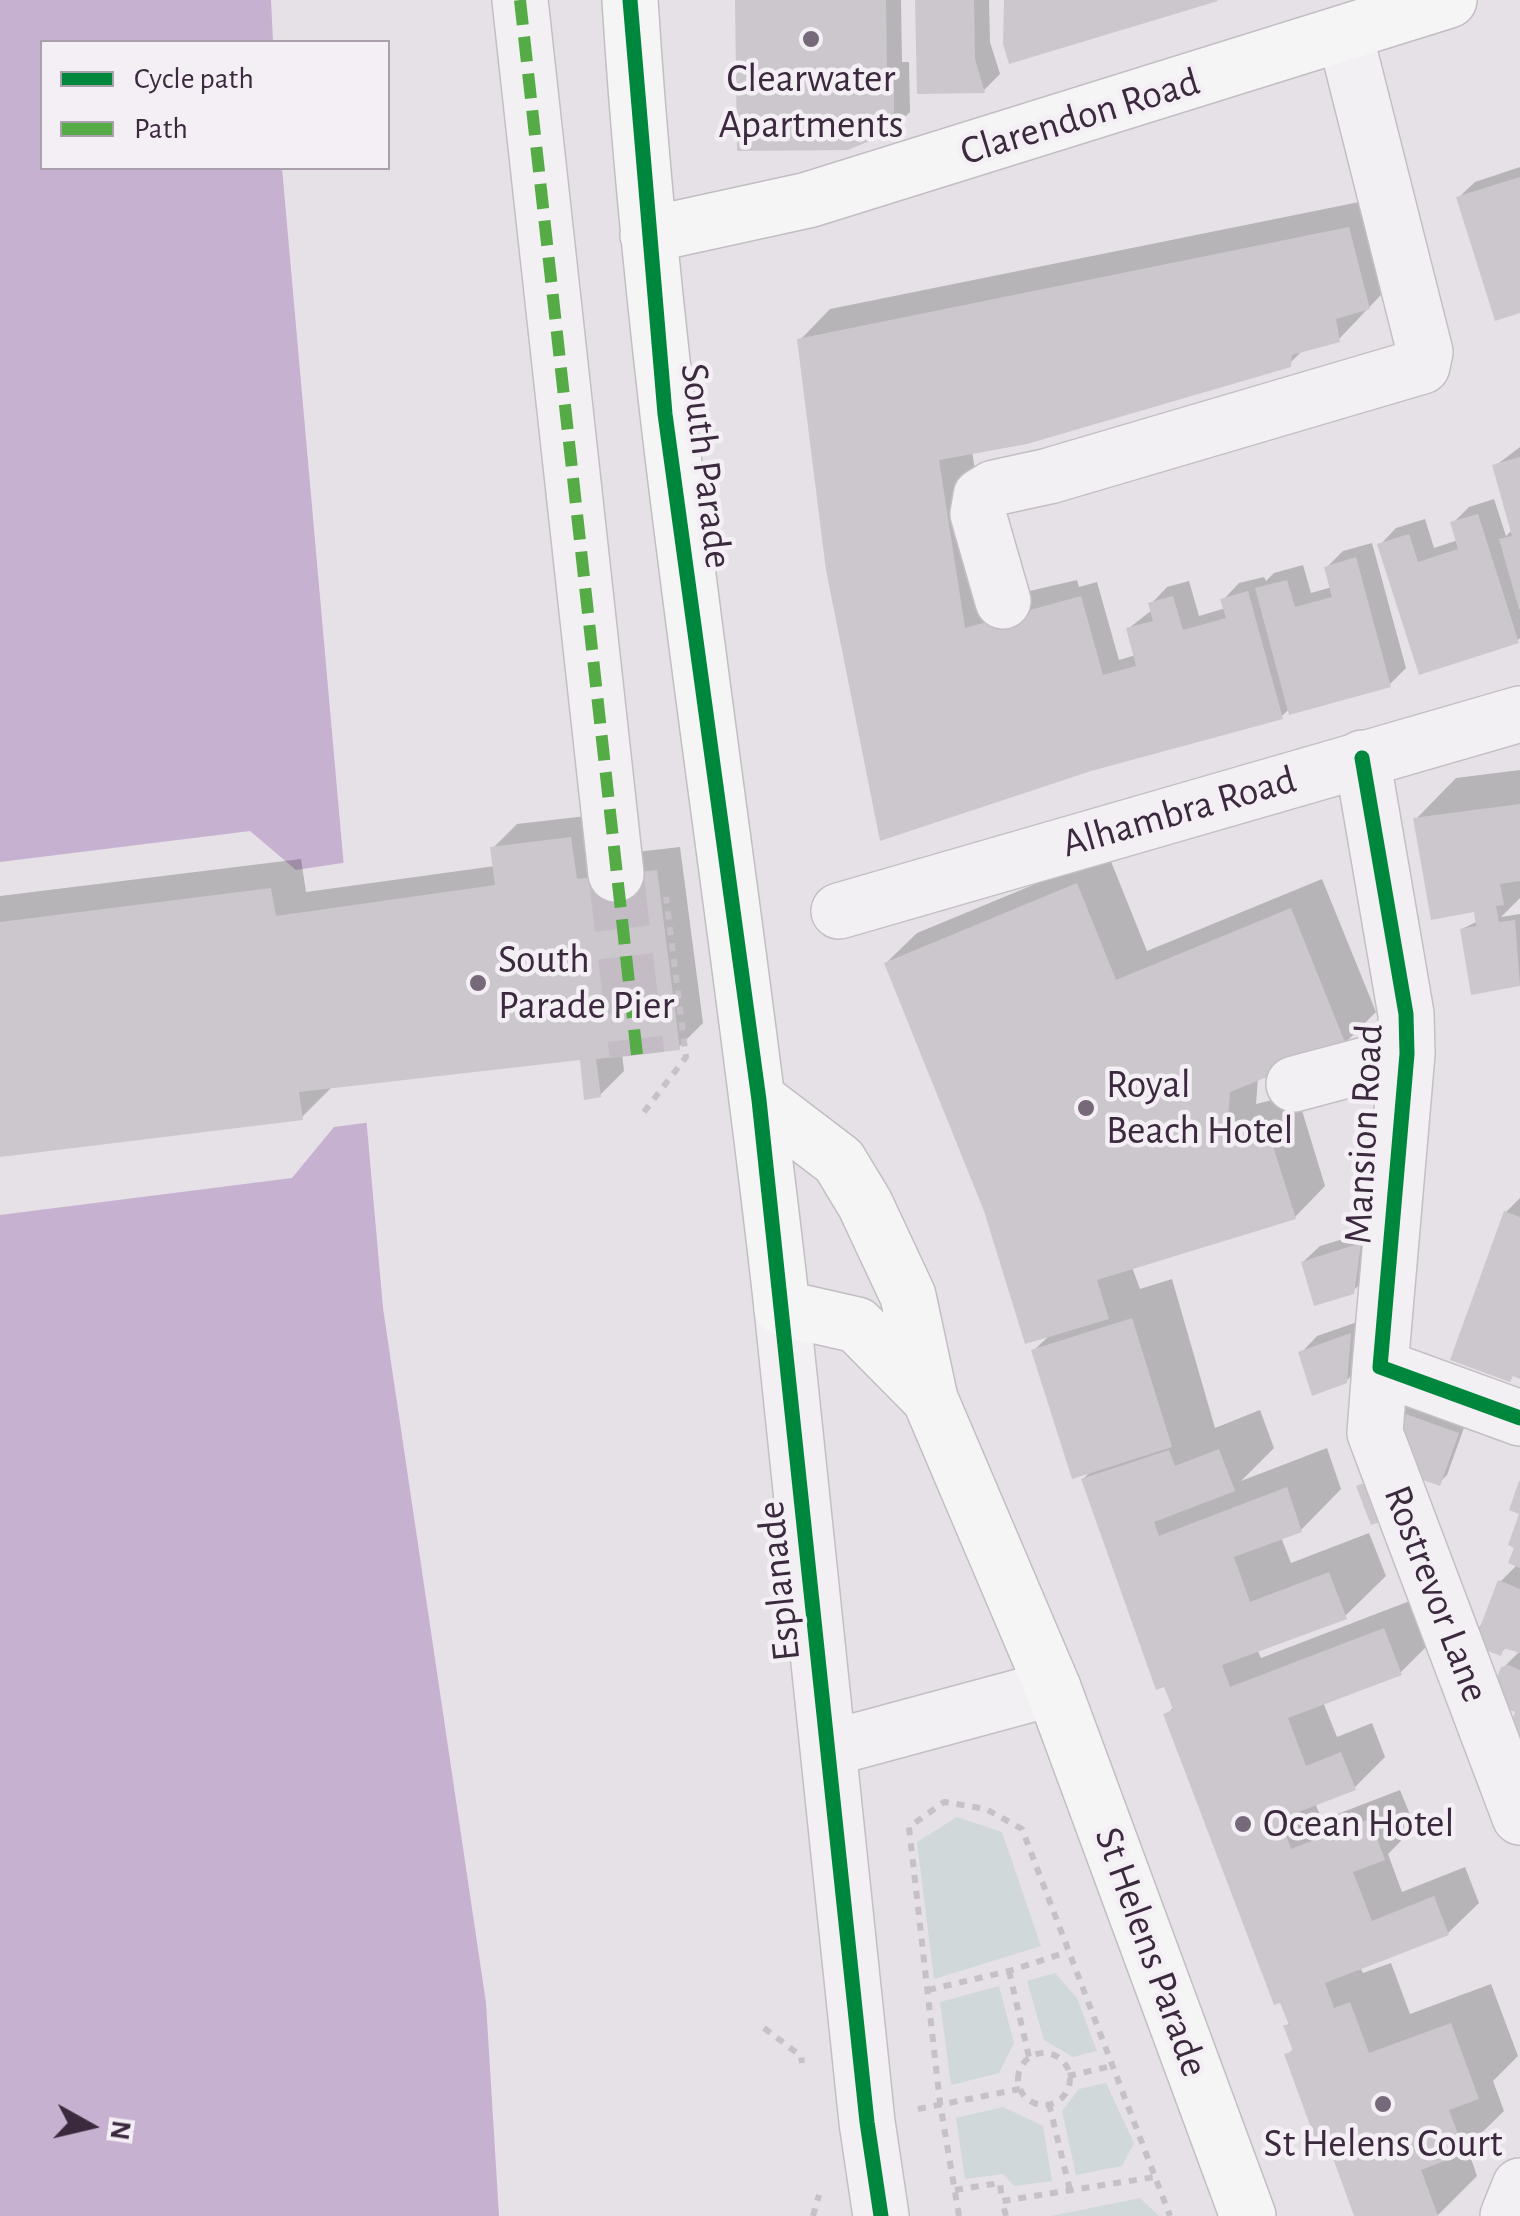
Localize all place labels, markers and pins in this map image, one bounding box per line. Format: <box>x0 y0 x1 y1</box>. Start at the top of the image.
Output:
marker: Clearwater Apartments <box>800 28 822 50</box>
place label: Clearwater Apartments <box>718 55 904 149</box>
place label: South Parade Pier <box>498 936 674 1030</box>
marker: South Parade Pier <box>467 972 489 994</box>
place label: Royal Beach Hotel <box>1106 1061 1293 1155</box>
marker: Royal Beach Hotel <box>1075 1097 1097 1119</box>
place label: Ocean Hotel <box>1263 1800 1454 1848</box>
marker: Ocean Hotel <box>1232 1813 1254 1835</box>
marker: St Helens Court <box>1372 2093 1394 2115</box>
place label: St Helens Court <box>1264 2120 1502 2168</box>

